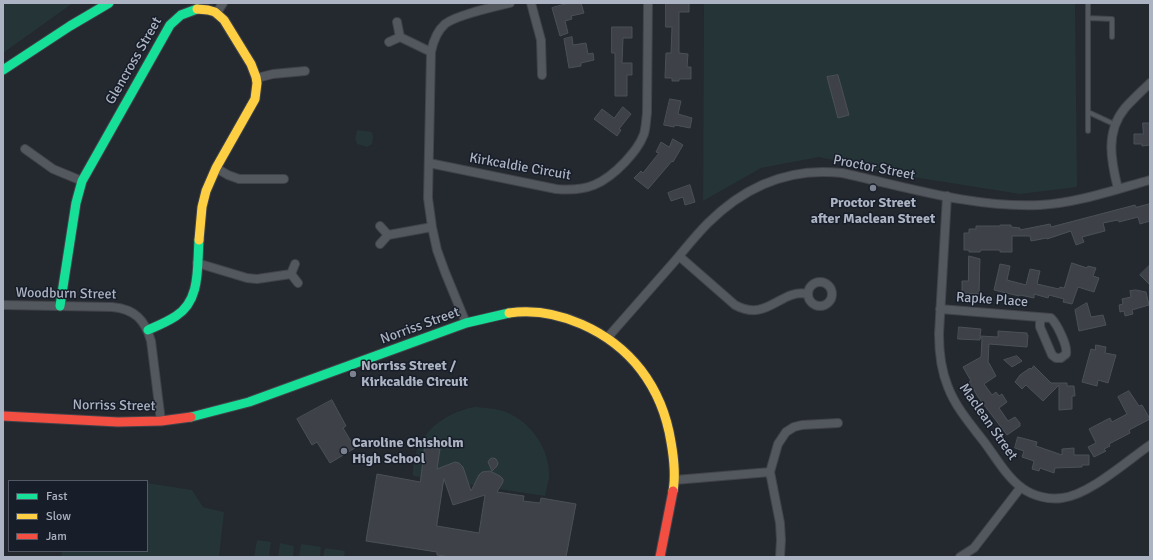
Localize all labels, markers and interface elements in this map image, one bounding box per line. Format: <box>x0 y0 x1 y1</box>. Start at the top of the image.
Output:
street label: Glencross Street <box>102 14 166 108</box>
street label: Kirkcaldie Circuit <box>468 150 572 184</box>
street label: Proctor Street <box>832 152 916 184</box>
marker: Proctor Street after Maclean Street <box>868 183 878 193</box>
place label: Proctor Street after Maclean Street <box>811 195 935 228</box>
street label: Woodburn Street <box>16 285 116 303</box>
street label: Rapke Place <box>955 289 1029 311</box>
street label: Norriss Street <box>378 304 462 348</box>
place label: Norriss Street / Kirkcaldie Circuit <box>361 358 468 390</box>
marker: Norriss Street / Kirkcaldie Circuit <box>348 369 358 379</box>
street label: Maclean Street <box>955 380 1021 464</box>
street label: Norriss Street <box>72 397 156 415</box>
place label: Caroline Chisholm High School <box>352 435 464 468</box>
marker: Caroline Chisholm High School <box>339 446 349 456</box>
legend <box>8 480 148 552</box>
text: Fast <box>46 489 67 504</box>
text: Slow <box>46 509 71 524</box>
text: Jam <box>46 529 67 544</box>

